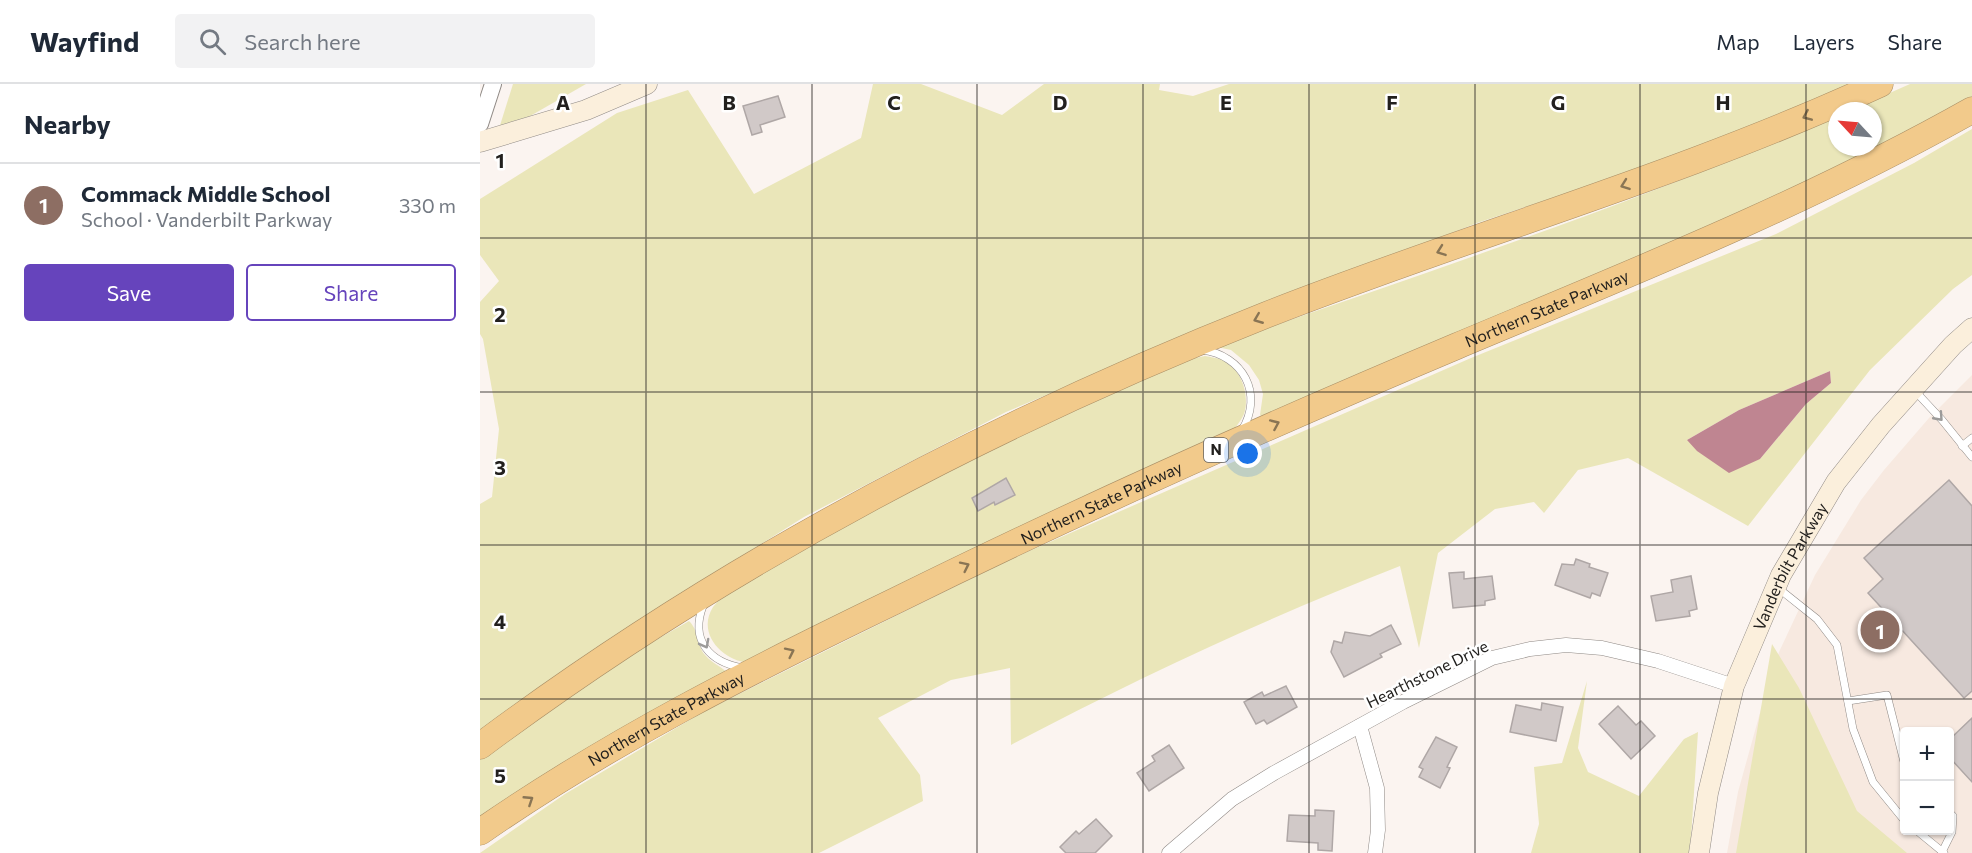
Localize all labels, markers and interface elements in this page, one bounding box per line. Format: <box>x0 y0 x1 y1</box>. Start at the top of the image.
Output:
search box <box>175 14 595 68</box>
text: Wayfind <box>30 24 139 58</box>
icon: search <box>196 25 229 58</box>
text: Search here <box>244 28 361 55</box>
text: Map <box>1716 29 1760 54</box>
text: Layers <box>1793 29 1855 54</box>
text: Share <box>1888 29 1942 54</box>
text: A <box>556 90 570 114</box>
text: B <box>722 90 736 114</box>
text: C <box>887 90 901 114</box>
text: D <box>1053 90 1067 114</box>
text: E <box>1220 90 1232 114</box>
text: F <box>1386 90 1398 114</box>
text: G <box>1551 90 1565 114</box>
text: H <box>1716 90 1731 114</box>
north arrow <box>1828 102 1882 156</box>
text: Nearby <box>24 108 111 139</box>
one-way arrow <box>1802 109 1813 121</box>
text: 1 <box>495 148 505 172</box>
one-way arrow <box>1620 178 1631 191</box>
text: Commack Middle School <box>81 180 330 207</box>
text: 1 <box>39 193 48 217</box>
text: 330 m <box>399 193 456 217</box>
text: School · Vanderbilt Parkway <box>81 207 332 231</box>
one-way arrow <box>1436 244 1447 257</box>
button: Save <box>24 264 234 321</box>
button: Share <box>246 264 456 321</box>
street label: Northern State Parkway <box>1462 265 1631 351</box>
text: 2 <box>494 302 506 326</box>
one-way arrow <box>1254 311 1264 324</box>
one-way arrow <box>1932 410 1943 421</box>
one-way arrow <box>1269 419 1280 431</box>
road number: N <box>1204 438 1228 462</box>
your location <box>1233 439 1262 468</box>
text: 3 <box>494 455 506 479</box>
street label: Northern State Parkway <box>1017 457 1185 548</box>
street label: Vanderbilt Parkway <box>1749 499 1831 633</box>
one-way arrow <box>958 562 969 574</box>
pin: 1 <box>1860 608 1900 652</box>
text: 4 <box>494 609 506 633</box>
street label: Hearthstone Drive <box>1363 636 1491 711</box>
one-way arrow <box>698 638 709 648</box>
one-way arrow <box>783 648 794 659</box>
street label: Northern State Parkway <box>584 668 747 769</box>
map controls <box>1900 727 1954 835</box>
button: + <box>1900 727 1954 781</box>
text: 5 <box>494 763 506 787</box>
button: − <box>1900 781 1954 835</box>
one-way arrow <box>522 796 533 807</box>

